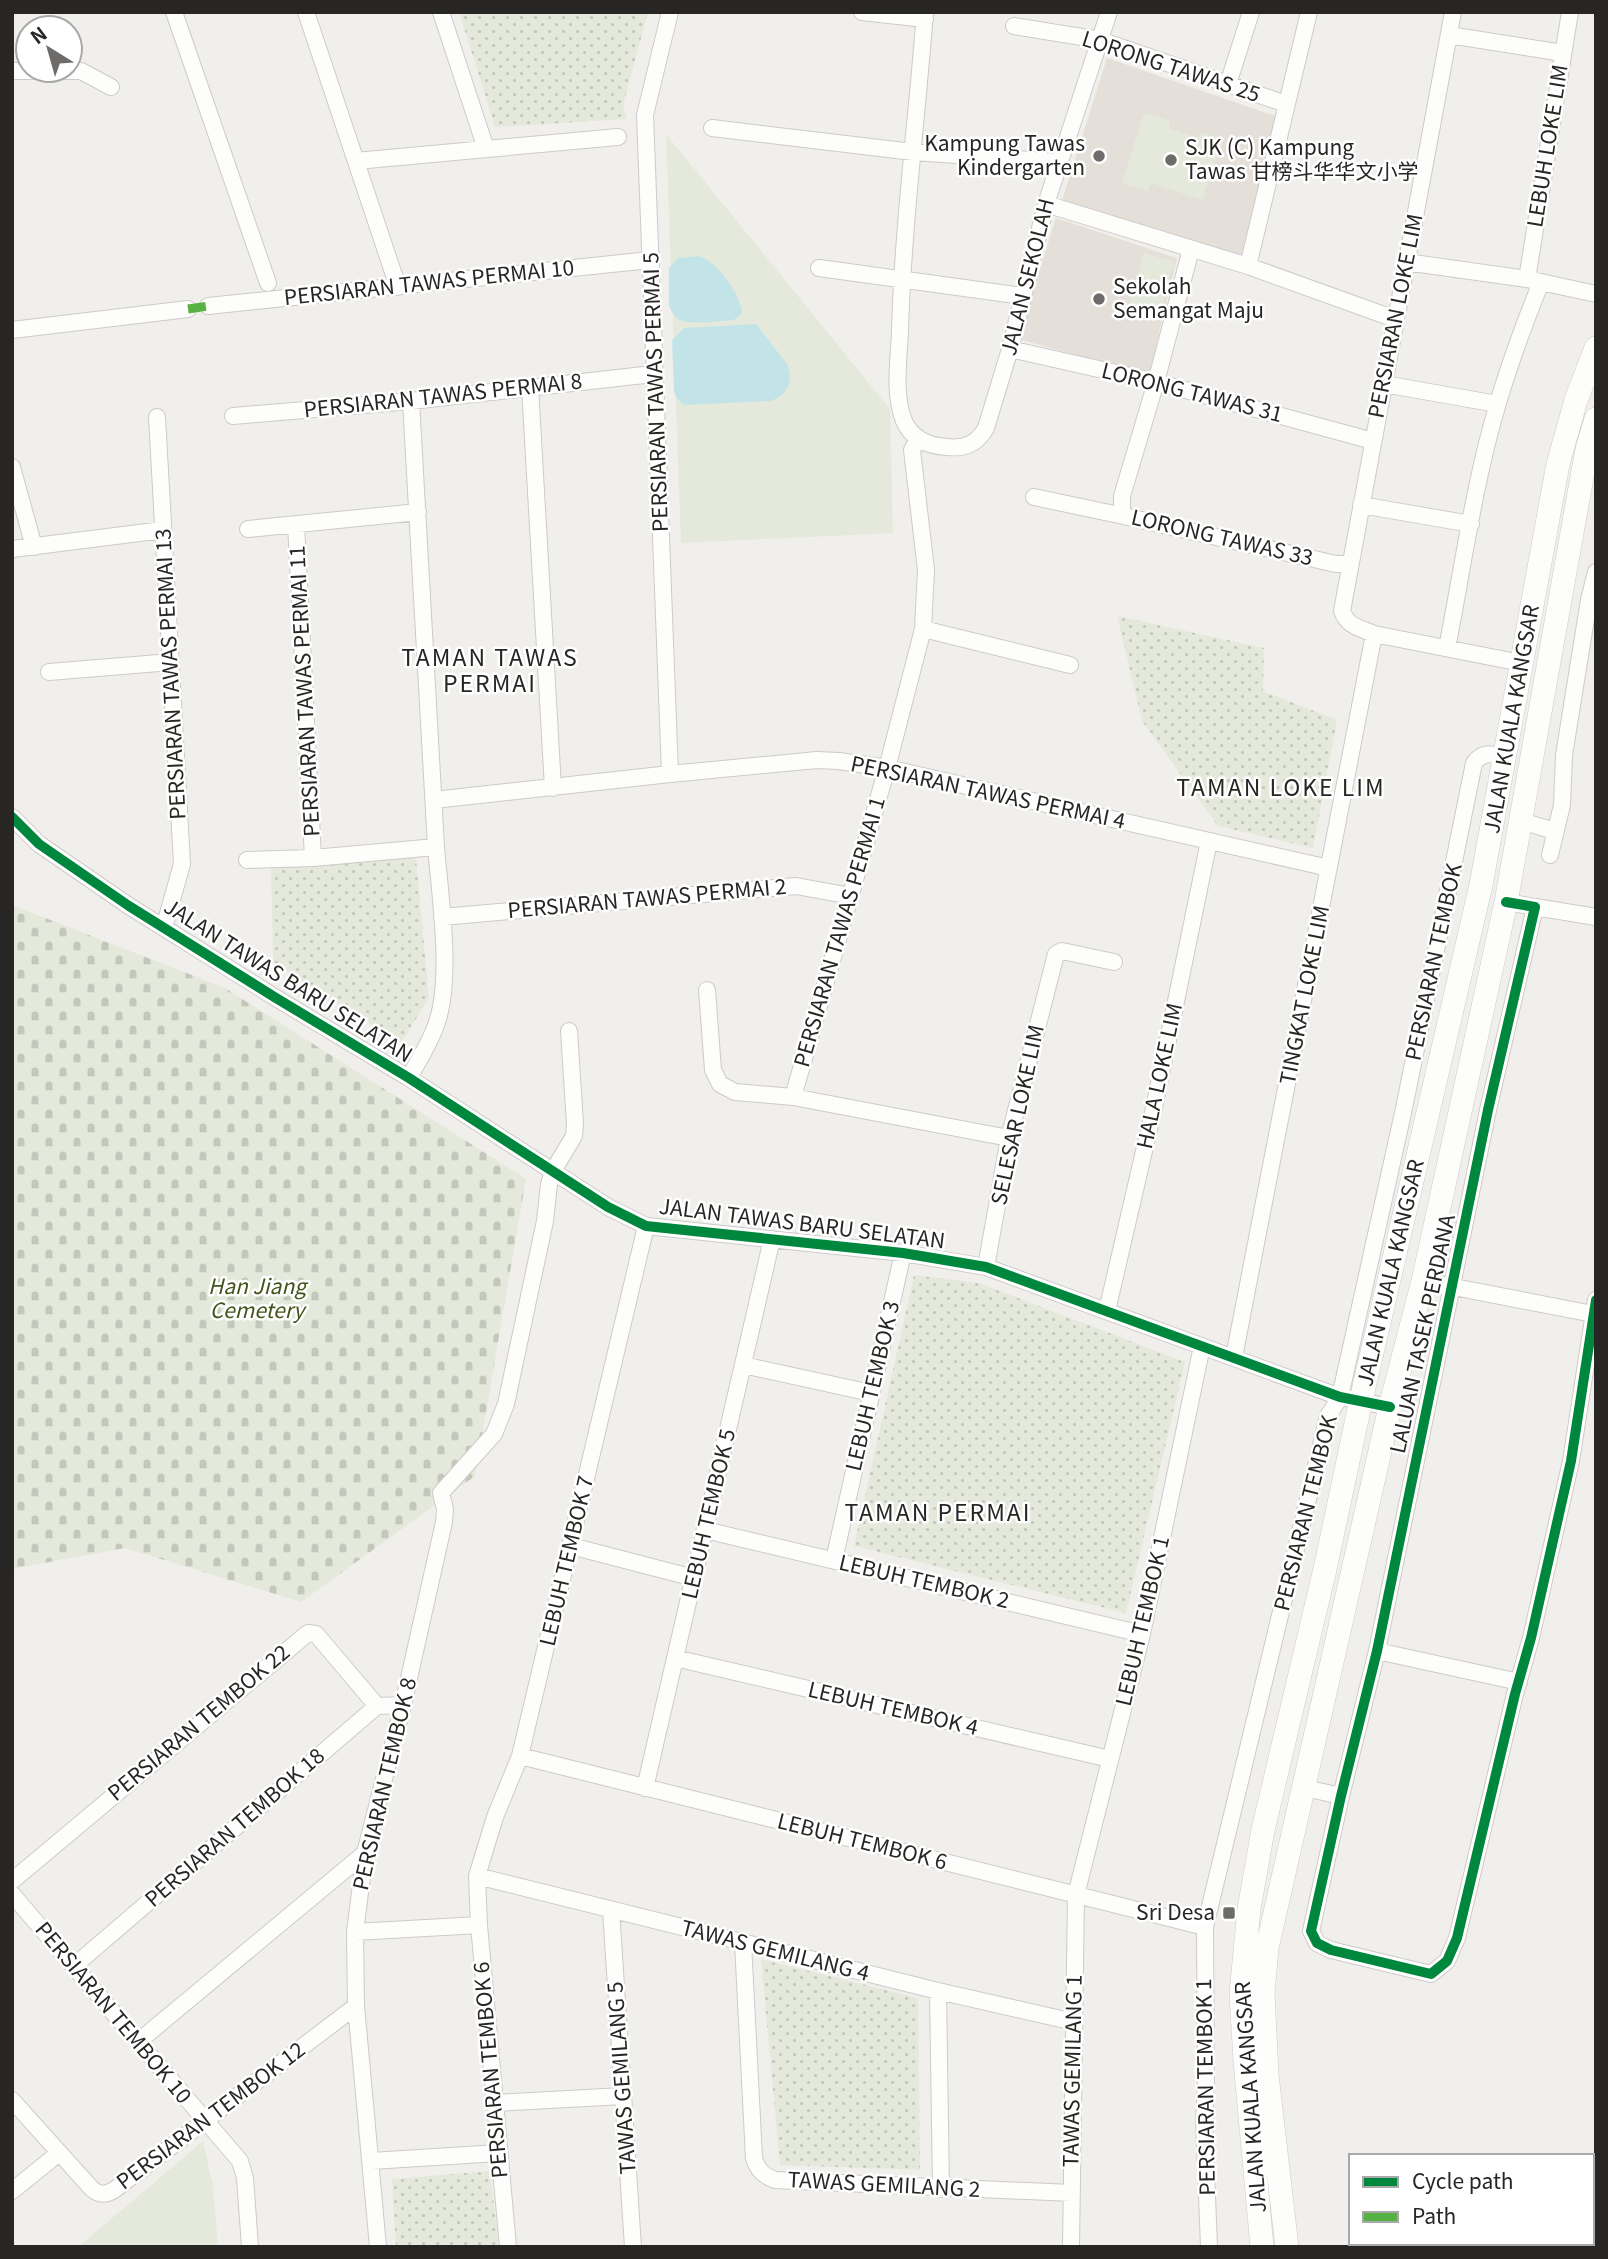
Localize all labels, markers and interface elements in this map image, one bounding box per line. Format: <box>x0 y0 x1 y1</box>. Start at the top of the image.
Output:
north arrow <box>14 14 84 84</box>
text: N <box>24 19 52 49</box>
street label: LORONG TAWAS 25 <box>1079 22 1265 108</box>
street label: LEBUH LOKE LIM <box>1518 62 1574 229</box>
place label: Kampung Tawas Kindergarten <box>924 127 1085 181</box>
place label: SJK (C) Kampung Tawas 甘榜斗华华文小学 <box>1185 131 1419 185</box>
marker: Kampung Tawas Kindergarten <box>1091 148 1107 164</box>
marker: SJK (C) Kampung Tawas 甘榜斗华华文小学 <box>1163 152 1179 168</box>
street label: JALAN SEKOLAH <box>992 195 1060 358</box>
street label: PERSIARAN LOKE LIM <box>1360 211 1429 420</box>
street label: PERSIARAN TAWAS PERMAI 10 <box>282 251 575 311</box>
street label: PERSIARAN TAWAS PERMAI 5 <box>634 252 674 533</box>
place label: Sekolah Semangat Maju <box>1113 270 1264 324</box>
marker: Sekolah Semangat Maju <box>1091 291 1107 307</box>
street label: LORONG TAWAS 31 <box>1099 354 1286 428</box>
street label: PERSIARAN TAWAS PERMAI 8 <box>302 364 584 424</box>
street label: LORONG TAWAS 33 <box>1129 501 1316 572</box>
street label: PERSIARAN TAWAS PERMAI 13 <box>146 528 192 821</box>
street label: PERSIARAN TAWAS PERMAI 11 <box>280 545 326 838</box>
street label: JALAN KUALA KANGSAR <box>1475 602 1545 835</box>
district label: TAMAN TAWAS PERMAI <box>401 639 579 699</box>
street label: PERSIARAN TAWAS PERMAI 4 <box>848 747 1128 835</box>
district label: TAMAN LOKE LIM <box>1176 769 1386 803</box>
street label: PERSIARAN TAWAS PERMAI 1 <box>785 793 891 1070</box>
street label: PERSIARAN TEMBOK <box>1396 860 1468 1063</box>
street label: PERSIARAN TAWAS PERMAI 2 <box>506 870 788 924</box>
street label: JALAN TAWAS BARU SELATAN <box>159 890 419 1068</box>
street label: TINGKAT LOKE LIM <box>1271 902 1335 1087</box>
street label: HALA LOKE LIM <box>1128 1000 1188 1151</box>
street label: SELESAR LOKE LIM <box>982 1022 1050 1207</box>
street label: JALAN KUALA KANGSAR <box>1348 1156 1430 1389</box>
street label: JALAN TAWAS BARU SELATAN <box>658 1190 947 1254</box>
street label: LALUAN TASEK PERDANA <box>1381 1211 1461 1456</box>
park label: Han Jiang Cemetery <box>208 1270 309 1324</box>
street label: LEBUH TEMBOK 3 <box>837 1297 905 1474</box>
street label: PERSIARAN TEMBOK <box>1265 1411 1343 1614</box>
street label: LEBUH TEMBOK 5 <box>673 1425 741 1602</box>
street label: LEBUH TEMBOK 7 <box>531 1472 599 1649</box>
district label: TAMAN PERMAI <box>844 1494 1032 1528</box>
street label: LEBUH TEMBOK 1 <box>1107 1532 1175 1709</box>
street label: LEBUH TEMBOK 2 <box>836 1546 1013 1614</box>
street label: PERSIARAN TEMBOK 22 <box>100 1636 295 1807</box>
street label: LEBUH TEMBOK 4 <box>805 1673 982 1741</box>
street label: PERSIARAN TEMBOK 8 <box>344 1674 422 1893</box>
street label: PERSIARAN TEMBOK 18 <box>137 1740 330 1913</box>
street label: LEBUH TEMBOK 6 <box>774 1804 951 1876</box>
place label: Sri Desa <box>1136 1896 1215 1926</box>
marker: Sri Desa <box>1221 1905 1237 1921</box>
street label: TAWAS GEMILANG 4 <box>678 1911 873 1987</box>
street label: PERSIARAN TEMBOK 10 <box>29 1914 200 2109</box>
street label: PERSIARAN TEMBOK 6 <box>465 1961 513 2180</box>
street label: TAWAS GEMILANG 1 <box>1054 1974 1088 2168</box>
street label: PERSIARAN TEMBOK 1 <box>1187 1978 1221 2196</box>
street label: JALAN KUALA KANGSAR <box>1226 1980 1272 2214</box>
street label: TAWAS GEMILANG 5 <box>598 1981 642 2175</box>
street label: PERSIARAN TEMBOK 12 <box>109 2034 310 2195</box>
legend <box>1349 2154 1594 2245</box>
street label: TAWAS GEMILANG 2 <box>787 2163 981 2203</box>
text: Cycle path <box>1412 2165 1514 2195</box>
text: Path <box>1412 2200 1456 2230</box>

